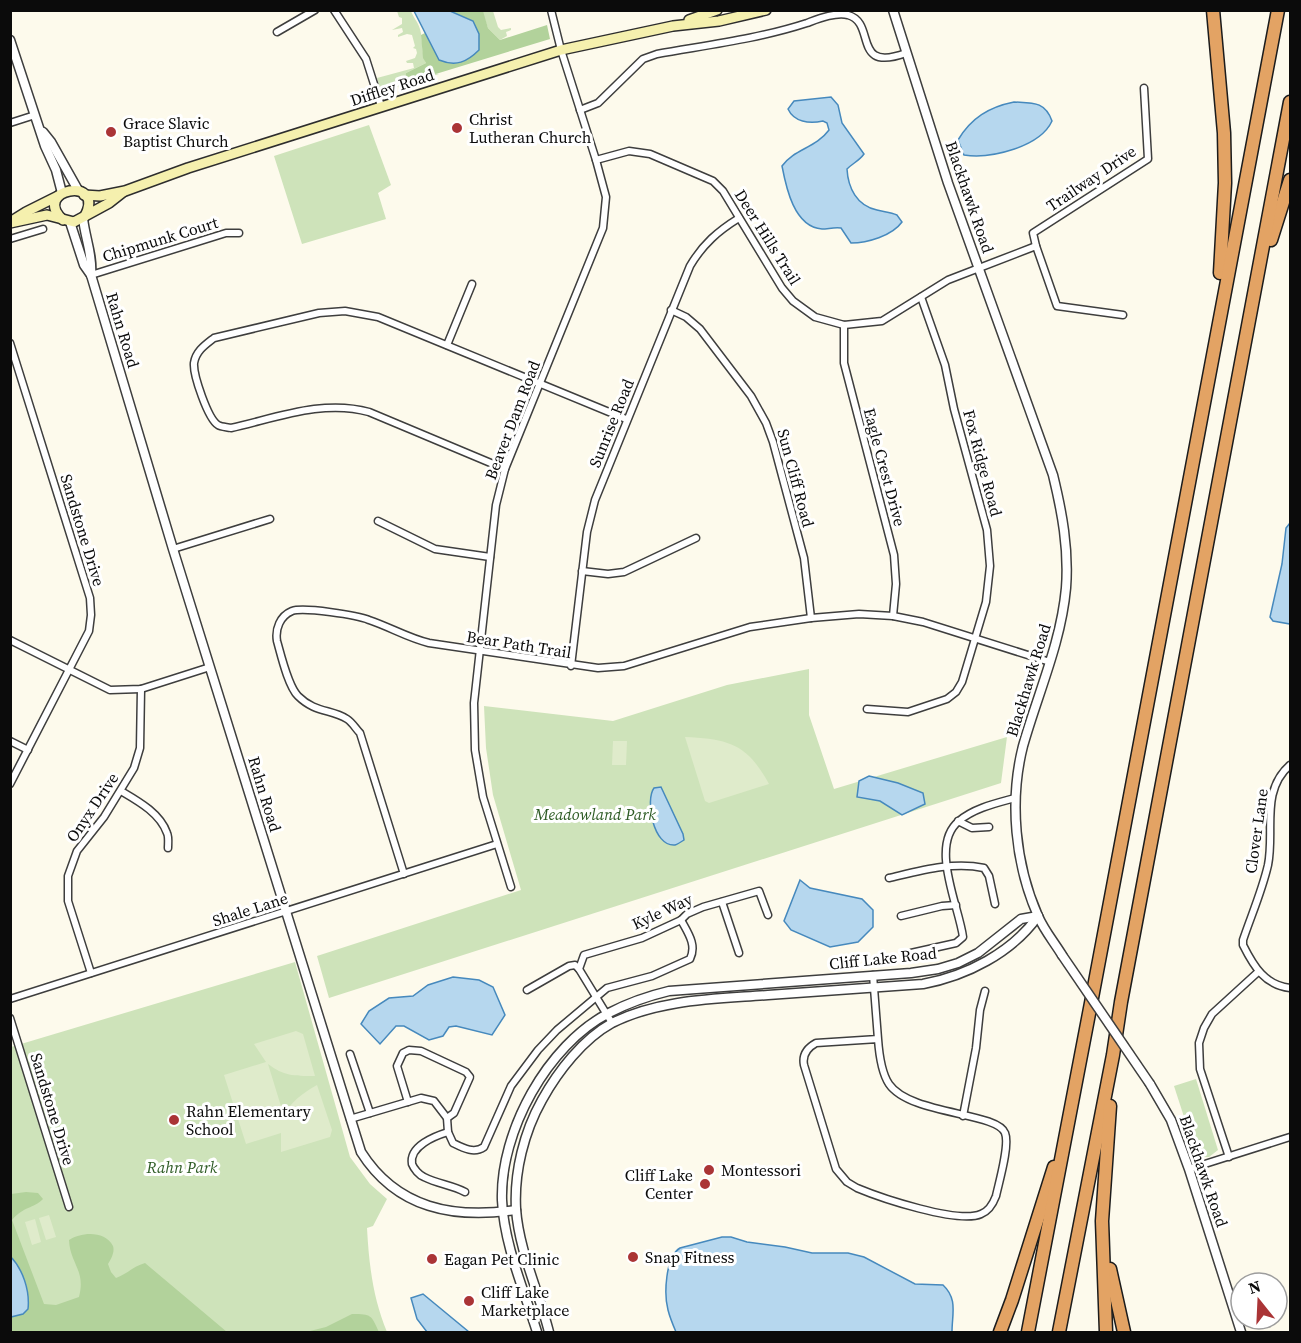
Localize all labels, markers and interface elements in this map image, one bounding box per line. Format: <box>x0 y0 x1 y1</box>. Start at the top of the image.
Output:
street label: Diffley Road <box>347 63 437 111</box>
place label: Christ Lutheran Church <box>469 108 592 148</box>
place label: Grace Slavic Baptist Church <box>123 112 229 152</box>
marker: Christ Lutheran Church <box>450 121 464 135</box>
marker: Grace Slavic Baptist Church <box>104 125 118 139</box>
street label: Blackhawk Road <box>941 138 999 256</box>
street label: Trailway Drive <box>1042 140 1140 216</box>
street label: Deer Hills Trail <box>730 185 806 289</box>
street label: Chipmunk Court <box>99 211 221 267</box>
street label: Rahn Road <box>101 290 145 370</box>
street label: Beaver Dam Road <box>479 357 545 483</box>
street label: Sunrise Road <box>583 375 639 471</box>
street label: Eagle Crest Drive <box>859 405 911 529</box>
street label: Fox Ridge Road <box>958 407 1008 519</box>
street label: Sun Cliff Road <box>772 426 820 530</box>
street label: Sandstone Drive <box>56 471 110 589</box>
street label: Blackhawk Road <box>1000 621 1056 739</box>
street label: Bear Path Trail <box>465 625 573 663</box>
street label: Rahn Road <box>243 754 287 834</box>
street label: Onyx Drive <box>61 768 123 846</box>
street label: Clover Lane <box>1239 787 1273 875</box>
park label: Meadowland Park <box>533 803 656 825</box>
street label: Shale Lane <box>210 887 290 931</box>
street label: Kyle Way <box>628 887 697 935</box>
street label: Cliff Lake Road <box>828 941 938 975</box>
street label: Sandstone Drive <box>26 1050 80 1168</box>
place label: Rahn Elementary School <box>186 1100 312 1140</box>
street label: Blackhawk Road <box>1175 1112 1233 1230</box>
marker: Rahn Elementary School <box>167 1113 181 1127</box>
park label: Rahn Park <box>146 1156 218 1178</box>
place label: Montessori <box>721 1159 801 1181</box>
marker: Montessori <box>702 1163 716 1177</box>
place label: Cliff Lake Center <box>625 1164 693 1204</box>
marker: Cliff Lake Center <box>698 1177 712 1191</box>
place label: Snap Fitness <box>645 1246 735 1268</box>
place label: Eagan Pet Clinic <box>444 1248 559 1270</box>
marker: Snap Fitness <box>626 1250 640 1264</box>
marker: Eagan Pet Clinic <box>425 1252 439 1266</box>
north arrow <box>1229 1271 1289 1331</box>
text: N <box>1245 1274 1264 1299</box>
place label: Cliff Lake Marketplace <box>481 1281 569 1321</box>
marker: Cliff Lake Marketplace <box>462 1294 476 1308</box>

